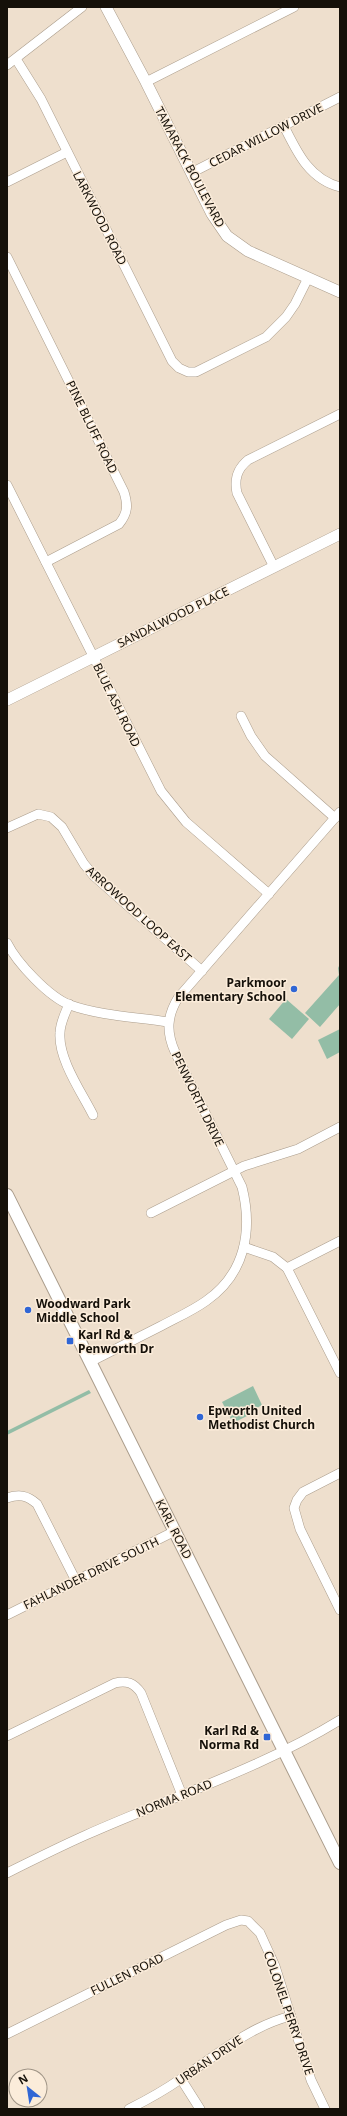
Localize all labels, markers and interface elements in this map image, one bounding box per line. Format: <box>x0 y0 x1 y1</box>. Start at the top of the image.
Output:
street label: CEDAR WILLOW DRIVE <box>206 99 326 171</box>
street label: TAMARACK BOULEVARD <box>151 104 229 231</box>
street label: LARKWOOD ROAD <box>69 168 131 268</box>
street label: PINE BLUFF ROAD <box>62 378 122 477</box>
street label: SANDALWOOD PLACE <box>114 583 232 651</box>
street label: BLUE ASH ROAD <box>89 660 145 750</box>
street label: ARROWOOD LOOP EAST <box>83 862 196 966</box>
place label: Parkmoor Elementary School <box>175 974 287 1005</box>
marker: Parkmoor Elementary School <box>289 984 299 994</box>
street label: PENWORTH DRIVE <box>168 1049 228 1149</box>
place label: Woodward Park Middle School <box>36 1295 131 1326</box>
marker: Woodward Park Middle School <box>23 1305 33 1315</box>
place label: Karl Rd & Penworth Dr <box>78 1326 154 1357</box>
marker: Karl Rd & Penworth Dr <box>65 1336 75 1346</box>
place label: Epworth United Methodist Church <box>208 1402 315 1433</box>
marker: Epworth United Methodist Church <box>195 1412 205 1422</box>
street label: KARL ROAD <box>152 1496 196 1562</box>
street label: FAHLANDER DRIVE SOUTH <box>20 1533 162 1613</box>
place label: Karl Rd & Norma Rd <box>199 1722 259 1753</box>
marker: Karl Rd & Norma Rd <box>262 1732 272 1742</box>
street label: NORMA ROAD <box>133 1775 215 1821</box>
street label: FULLEN ROAD <box>88 1949 167 1999</box>
street label: COLONEL PERRY DRIVE <box>260 1949 318 2077</box>
street label: URBAN DRIVE <box>172 2031 246 2089</box>
north arrow <box>8 2068 48 2108</box>
text: N <box>15 2070 30 2088</box>

